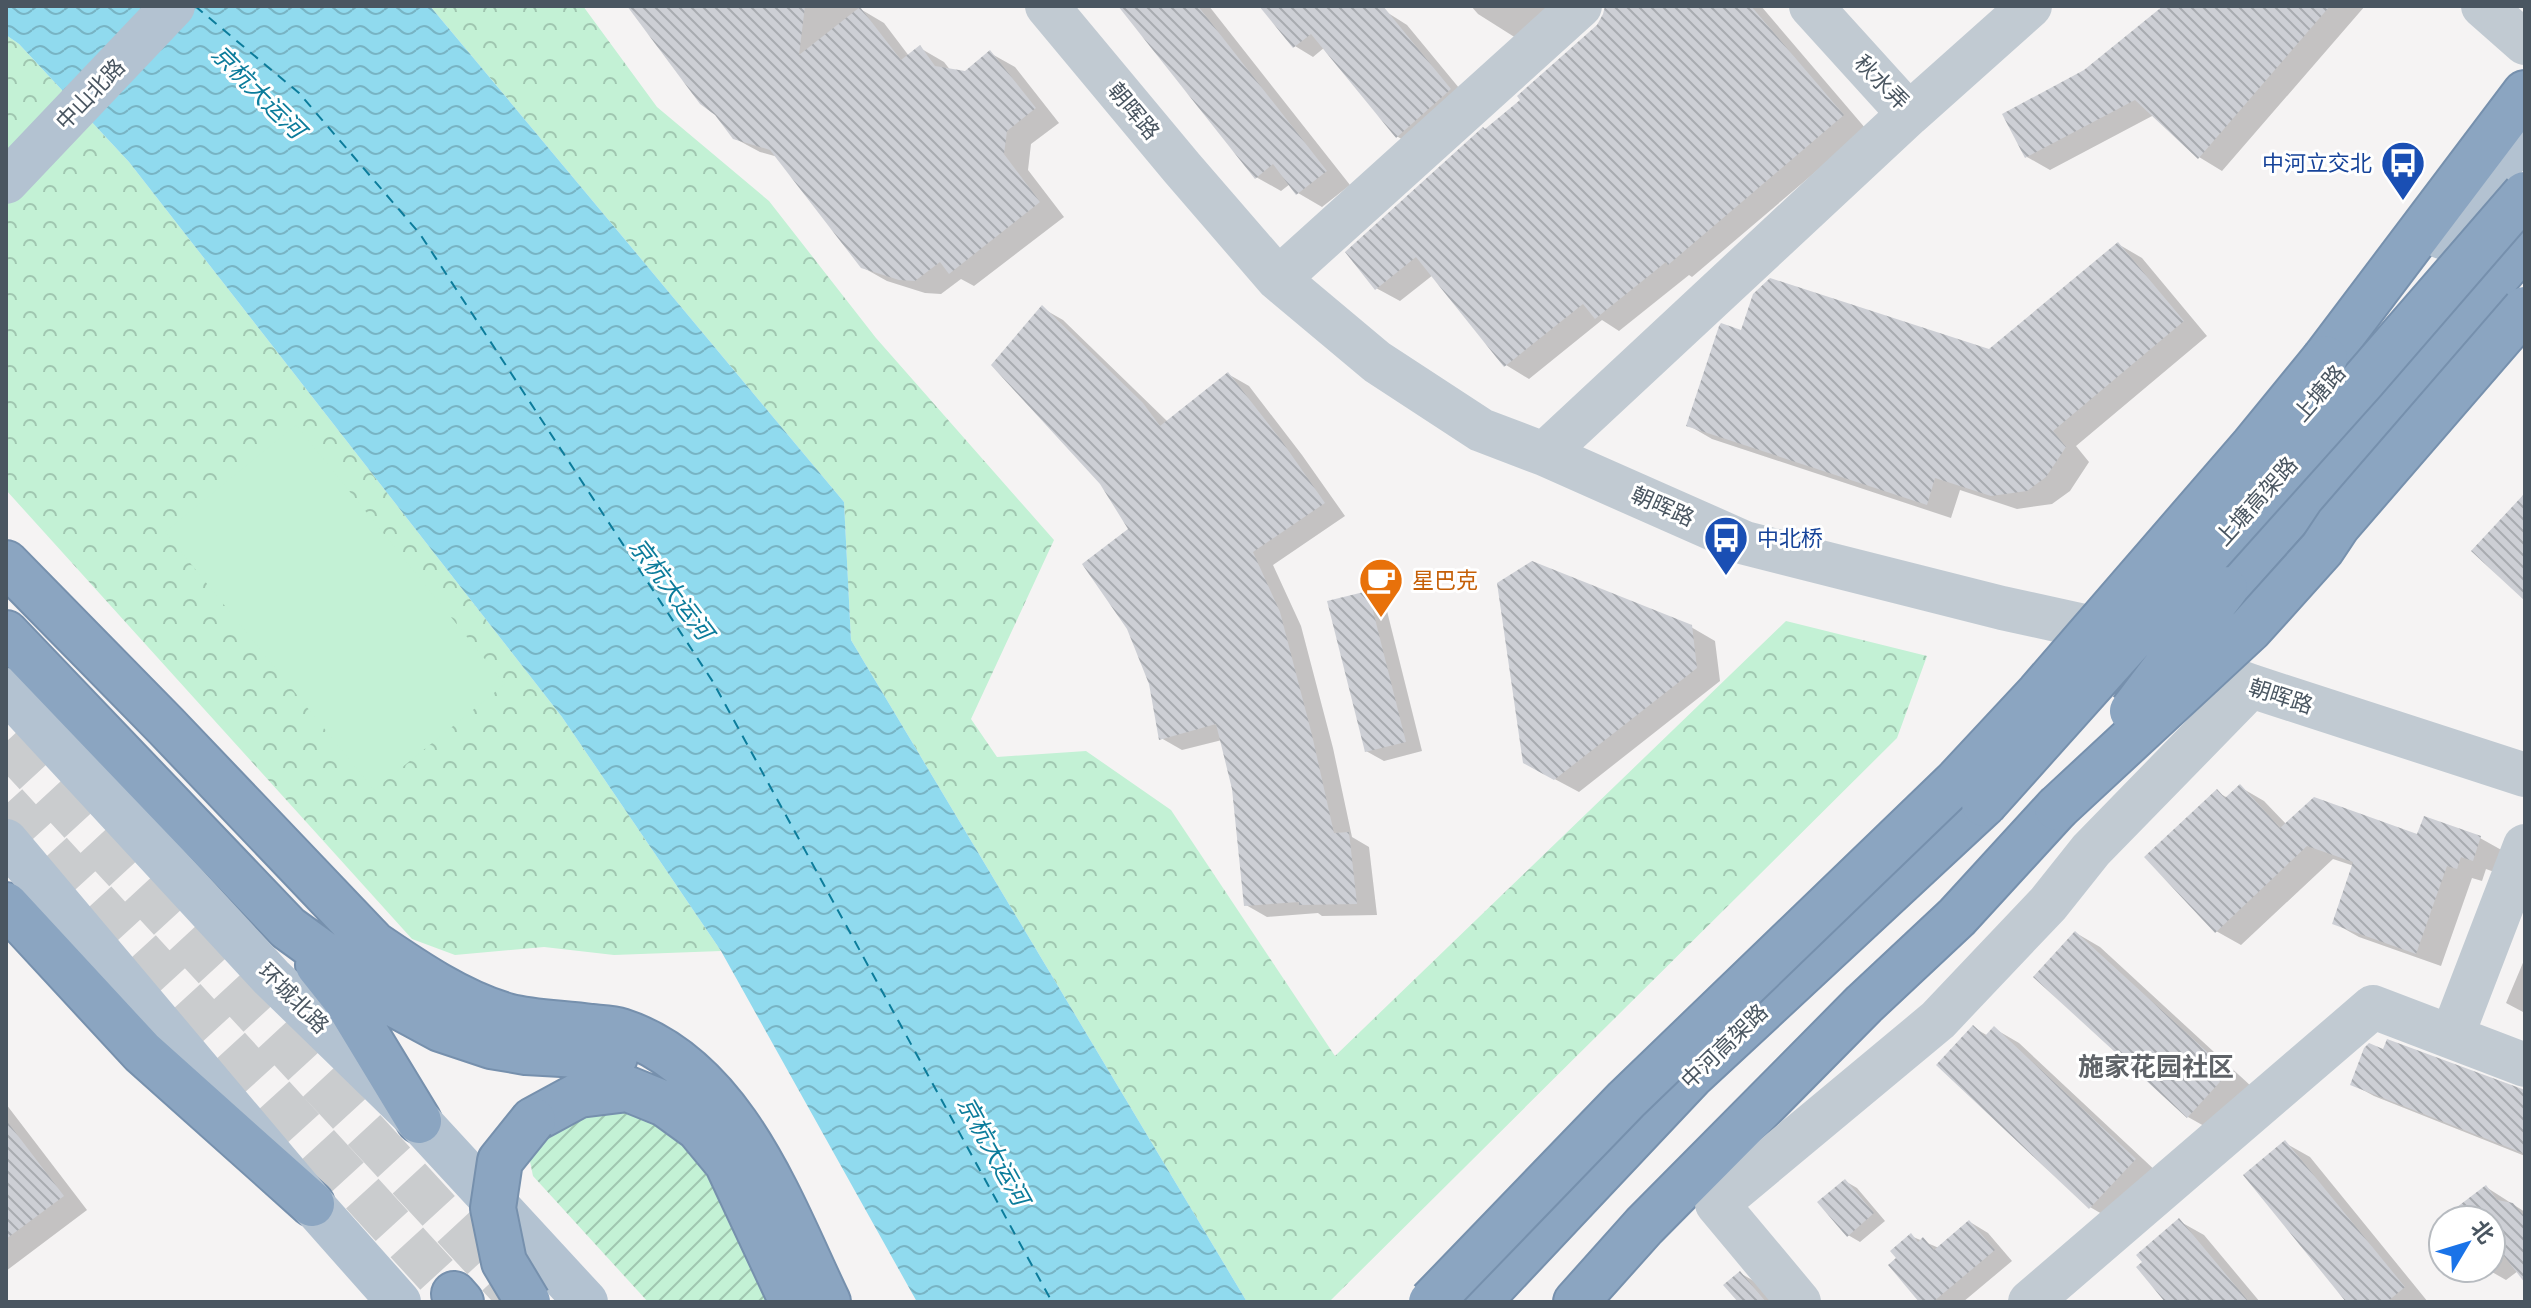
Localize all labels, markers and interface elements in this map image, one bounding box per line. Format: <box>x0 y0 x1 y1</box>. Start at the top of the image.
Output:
water label: 京杭大运河 <box>206 40 313 147</box>
street label: 秋水弄 <box>1849 50 1914 115</box>
street label: 中山北路 <box>51 54 130 135</box>
street label: 朝晖路 <box>1103 78 1164 145</box>
bus stop icon: 中河立交北 <box>2379 139 2427 202</box>
place label: 中河立交北 <box>2262 151 2372 176</box>
street label: 上塘路 <box>2288 360 2350 426</box>
street label: 上塘高架路 <box>2210 452 2302 551</box>
street label: 朝晖路 <box>1628 482 1698 531</box>
bus stop icon: 中北桥 <box>1702 514 1750 577</box>
place label: 中北桥 <box>1757 526 1823 551</box>
water label: 京杭大运河 <box>624 533 721 649</box>
cafe icon: 星巴克 <box>1357 556 1405 619</box>
place label: 星巴克 <box>1412 568 1478 593</box>
street label: 朝晖路 <box>2246 674 2316 719</box>
street label: 环城北路 <box>254 958 334 1038</box>
street label: 中河高架路 <box>1676 999 1773 1094</box>
district label: 施家花园社区 <box>2078 1052 2234 1082</box>
water label: 京杭大运河 <box>952 1092 1036 1214</box>
north arrow <box>2427 1204 2507 1284</box>
text: 北 <box>2466 1216 2499 1248</box>

